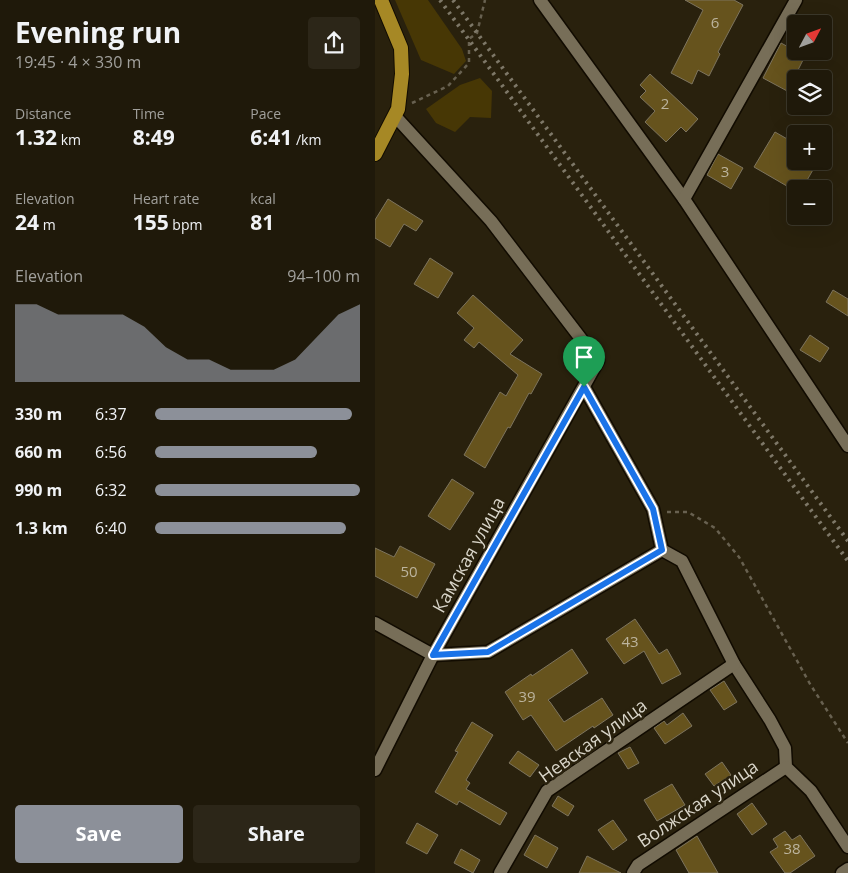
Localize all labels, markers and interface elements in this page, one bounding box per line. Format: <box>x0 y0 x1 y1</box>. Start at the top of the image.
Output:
house number: 6 <box>711 12 719 32</box>
text: Evening run <box>15 13 181 51</box>
north arrow <box>787 15 833 60</box>
map controls <box>787 15 832 225</box>
button: share <box>308 17 360 69</box>
text: 19:45 · 4 × 330 m <box>15 51 141 73</box>
button: layers <box>787 70 832 115</box>
house number: 2 <box>661 93 669 113</box>
text: Distance <box>15 104 71 123</box>
text: Time <box>133 104 165 123</box>
text: Pace <box>250 104 281 123</box>
text: 1.32 <box>15 123 57 151</box>
text: 8:49 <box>133 123 175 151</box>
text: 6:41 <box>250 123 292 151</box>
button: + <box>787 125 832 170</box>
text: km <box>57 130 81 149</box>
text: /km <box>292 130 321 149</box>
house number: 3 <box>721 161 729 181</box>
button: − <box>787 180 832 225</box>
text: Elevation <box>15 189 74 208</box>
text: Heart rate <box>133 189 199 208</box>
text: kcal <box>250 189 276 208</box>
text: 24 <box>15 208 39 236</box>
text: 155 <box>133 208 169 236</box>
text: 81 <box>250 208 274 236</box>
text: m <box>39 215 56 234</box>
text: bpm <box>169 215 202 234</box>
text: Elevation <box>15 265 83 287</box>
text: 94–100 m <box>287 265 360 287</box>
pin <box>563 336 605 387</box>
icon: arrive <box>570 343 598 371</box>
text: 330 m <box>15 403 62 425</box>
text: 6:37 <box>95 403 127 425</box>
text: 660 m <box>15 441 62 463</box>
text: 6:56 <box>95 441 127 463</box>
text: 990 m <box>15 479 62 501</box>
text: 6:32 <box>95 479 127 501</box>
street label: Камская улица <box>426 492 510 617</box>
text: 1.3 km <box>15 517 68 539</box>
text: 6:40 <box>95 517 127 539</box>
house number: 50 <box>400 561 418 581</box>
house number: 43 <box>621 631 639 651</box>
house number: 39 <box>518 686 536 706</box>
street label: Невская улица <box>533 693 651 788</box>
street label: Волжская улица <box>632 754 762 852</box>
button: Save <box>15 805 183 863</box>
button: Share <box>193 805 360 863</box>
house number: 38 <box>783 838 801 858</box>

